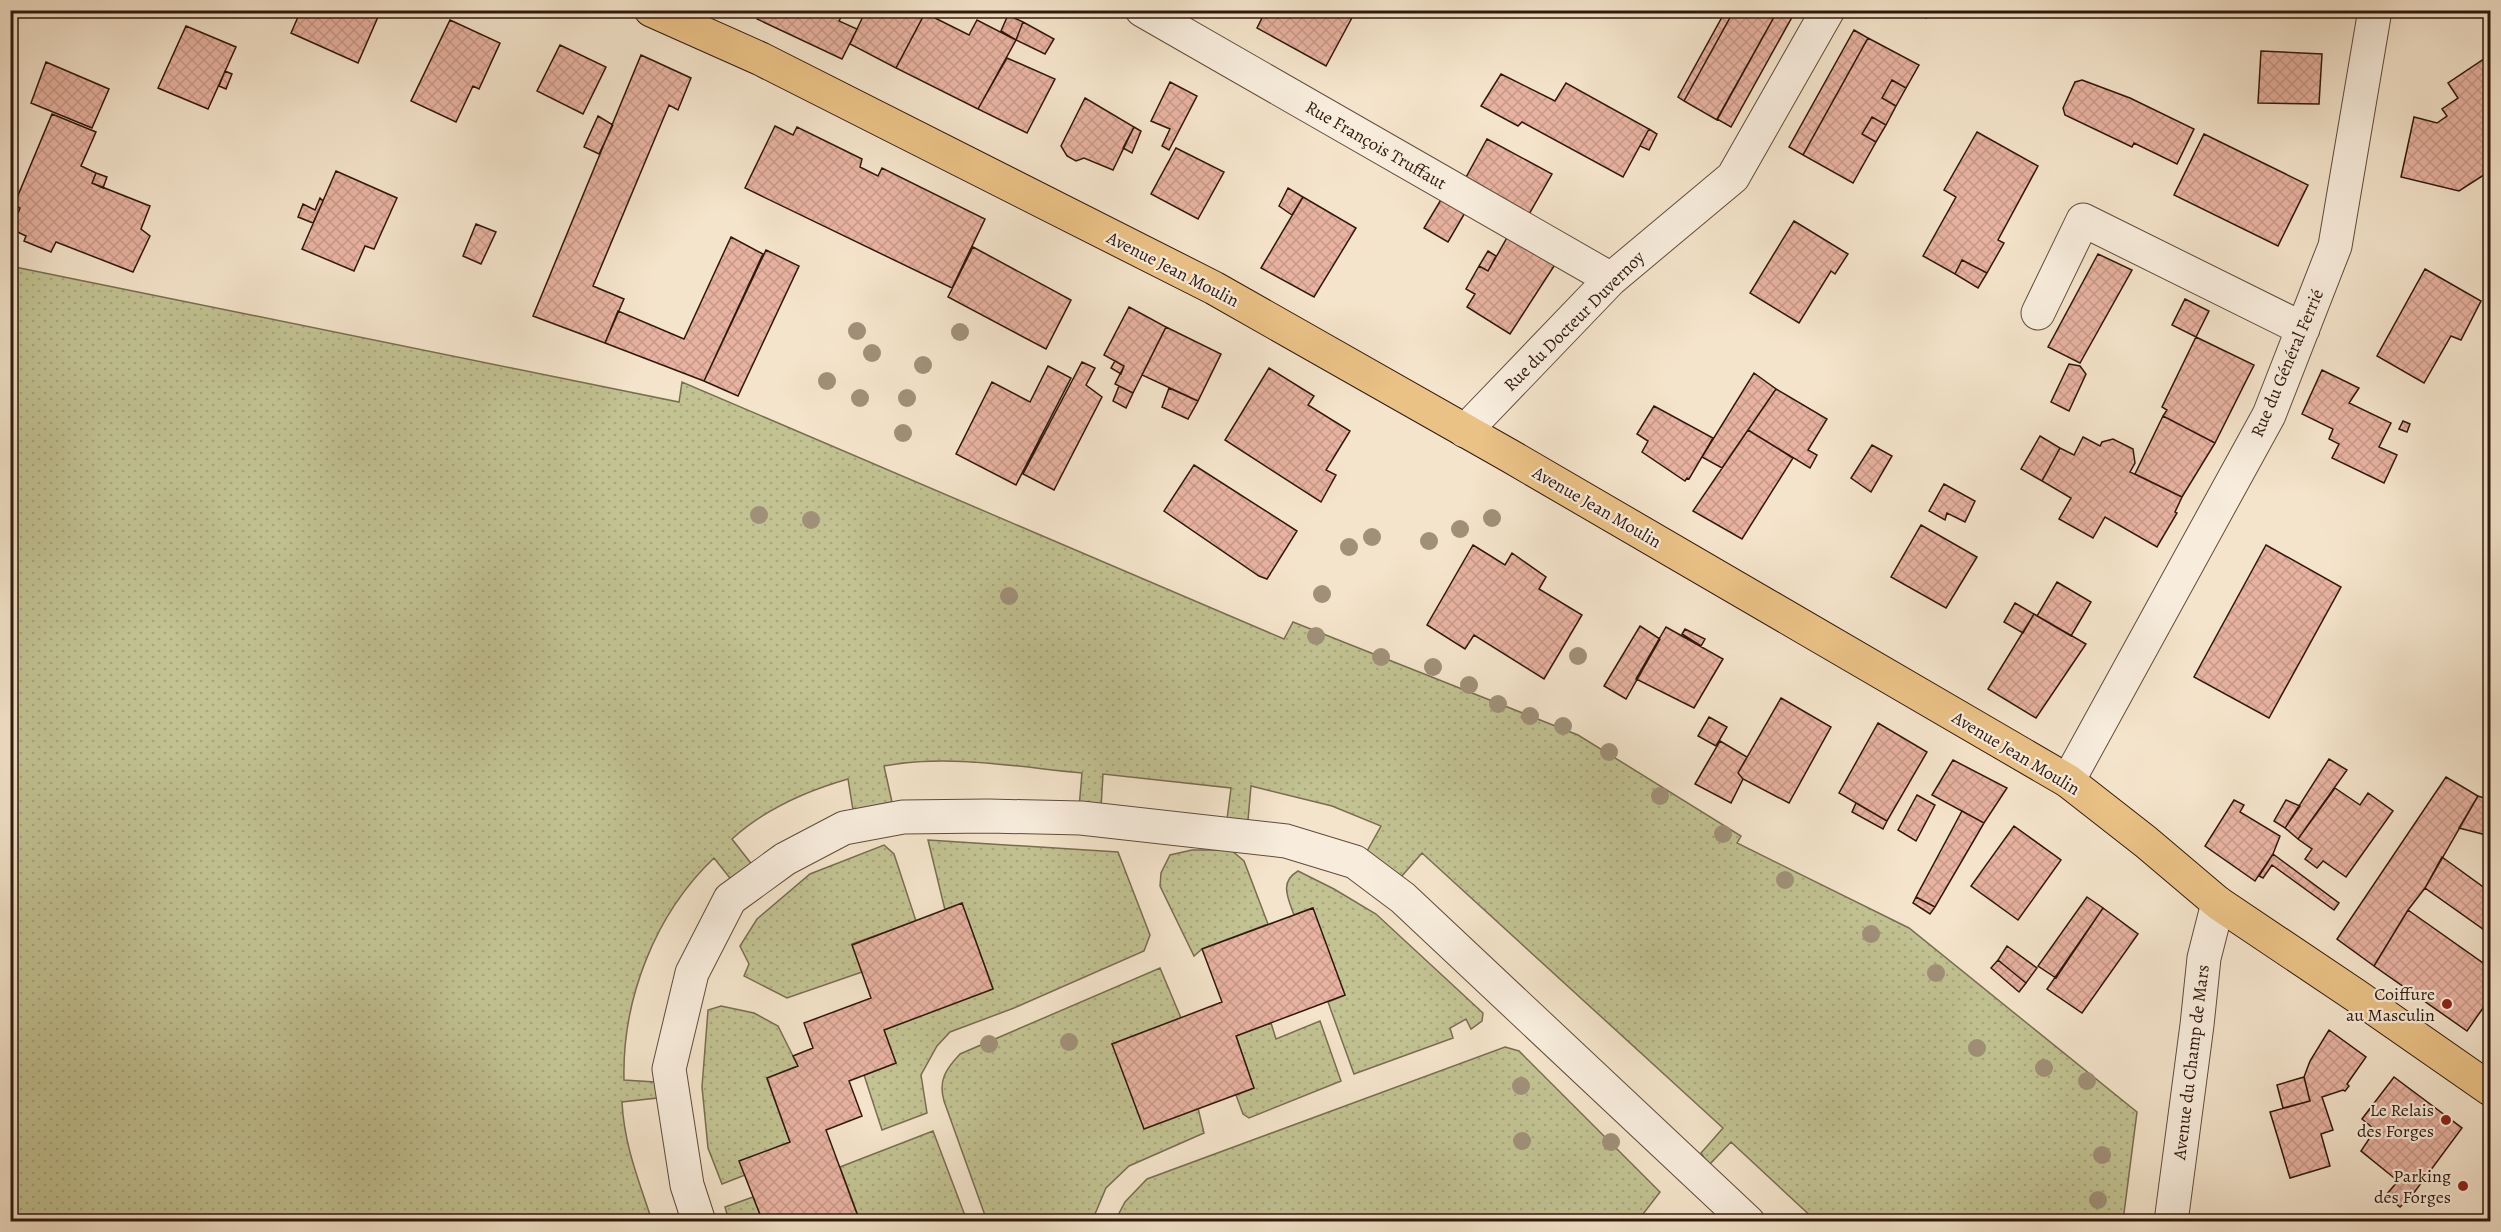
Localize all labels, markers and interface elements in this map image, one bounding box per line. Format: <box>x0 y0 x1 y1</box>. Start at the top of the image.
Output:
street label: Rue François Truffaut <box>1301 95 1451 195</box>
street label: Avenue Jean Moulin <box>1102 225 1243 313</box>
street label: Rue du Docteur Duvernoy <box>1498 245 1650 397</box>
street label: Rue du Général Ferrié <box>2245 285 2329 441</box>
street label: Avenue Jean Moulin <box>1527 460 1666 554</box>
street label: Avenue Jean Moulin <box>1947 705 2084 801</box>
street label: Avenue du Champ de Mars <box>2167 963 2215 1162</box>
place label: Coiffure au Masculin <box>2346 982 2435 1027</box>
marker: Coiffure au Masculin <box>2440 997 2454 1011</box>
place label: Le Relais des Forges <box>2357 1098 2434 1143</box>
marker: Le Relais des Forges <box>2439 1113 2453 1127</box>
place label: Parking des Forges <box>2374 1164 2451 1209</box>
marker: Parking des Forges <box>2456 1179 2470 1193</box>

